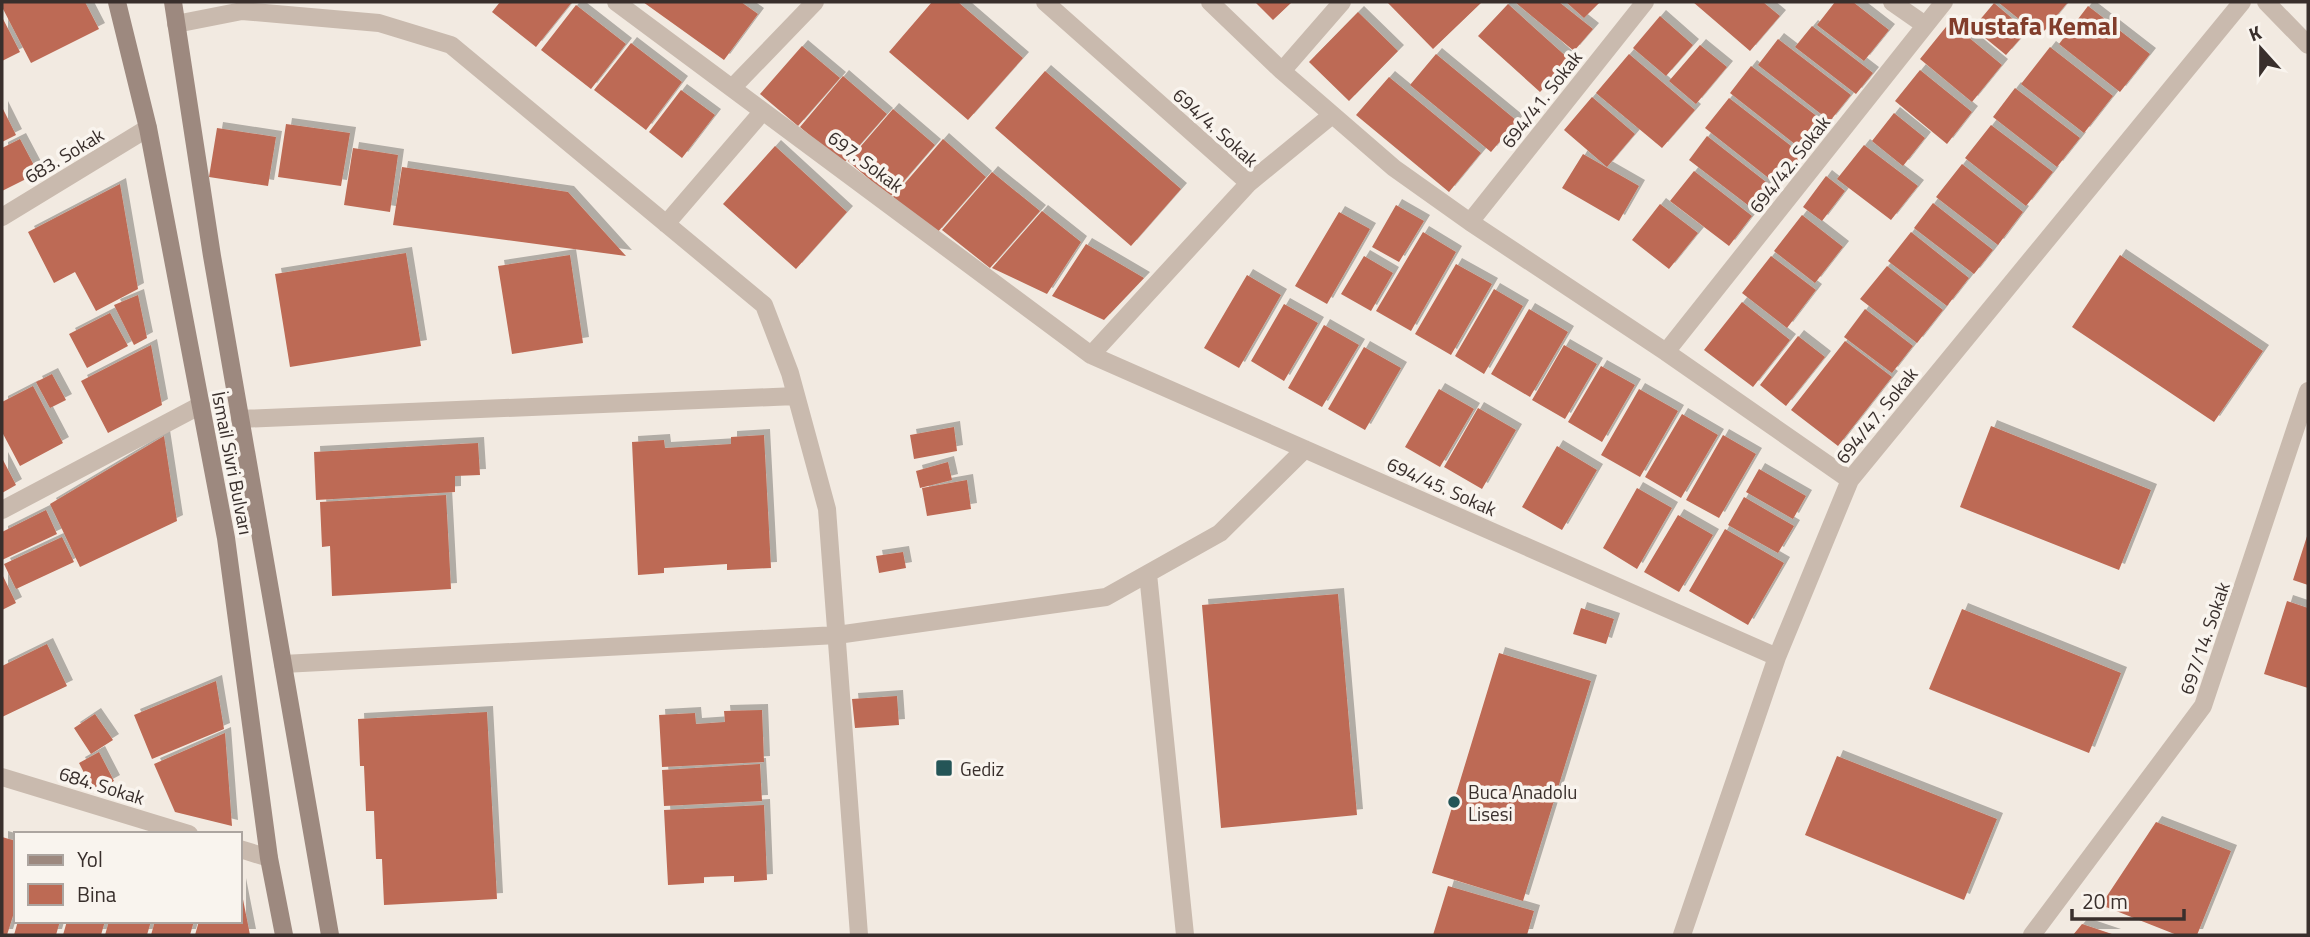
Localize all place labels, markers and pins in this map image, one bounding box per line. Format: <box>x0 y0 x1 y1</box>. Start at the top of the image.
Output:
place label: Gediz <box>960 754 1004 783</box>
marker: Gediz <box>934 758 954 778</box>
place label: Buca Anadolu Lisesi <box>1468 777 1577 828</box>
marker: Buca Anadolu Lisesi <box>1446 794 1462 810</box>

